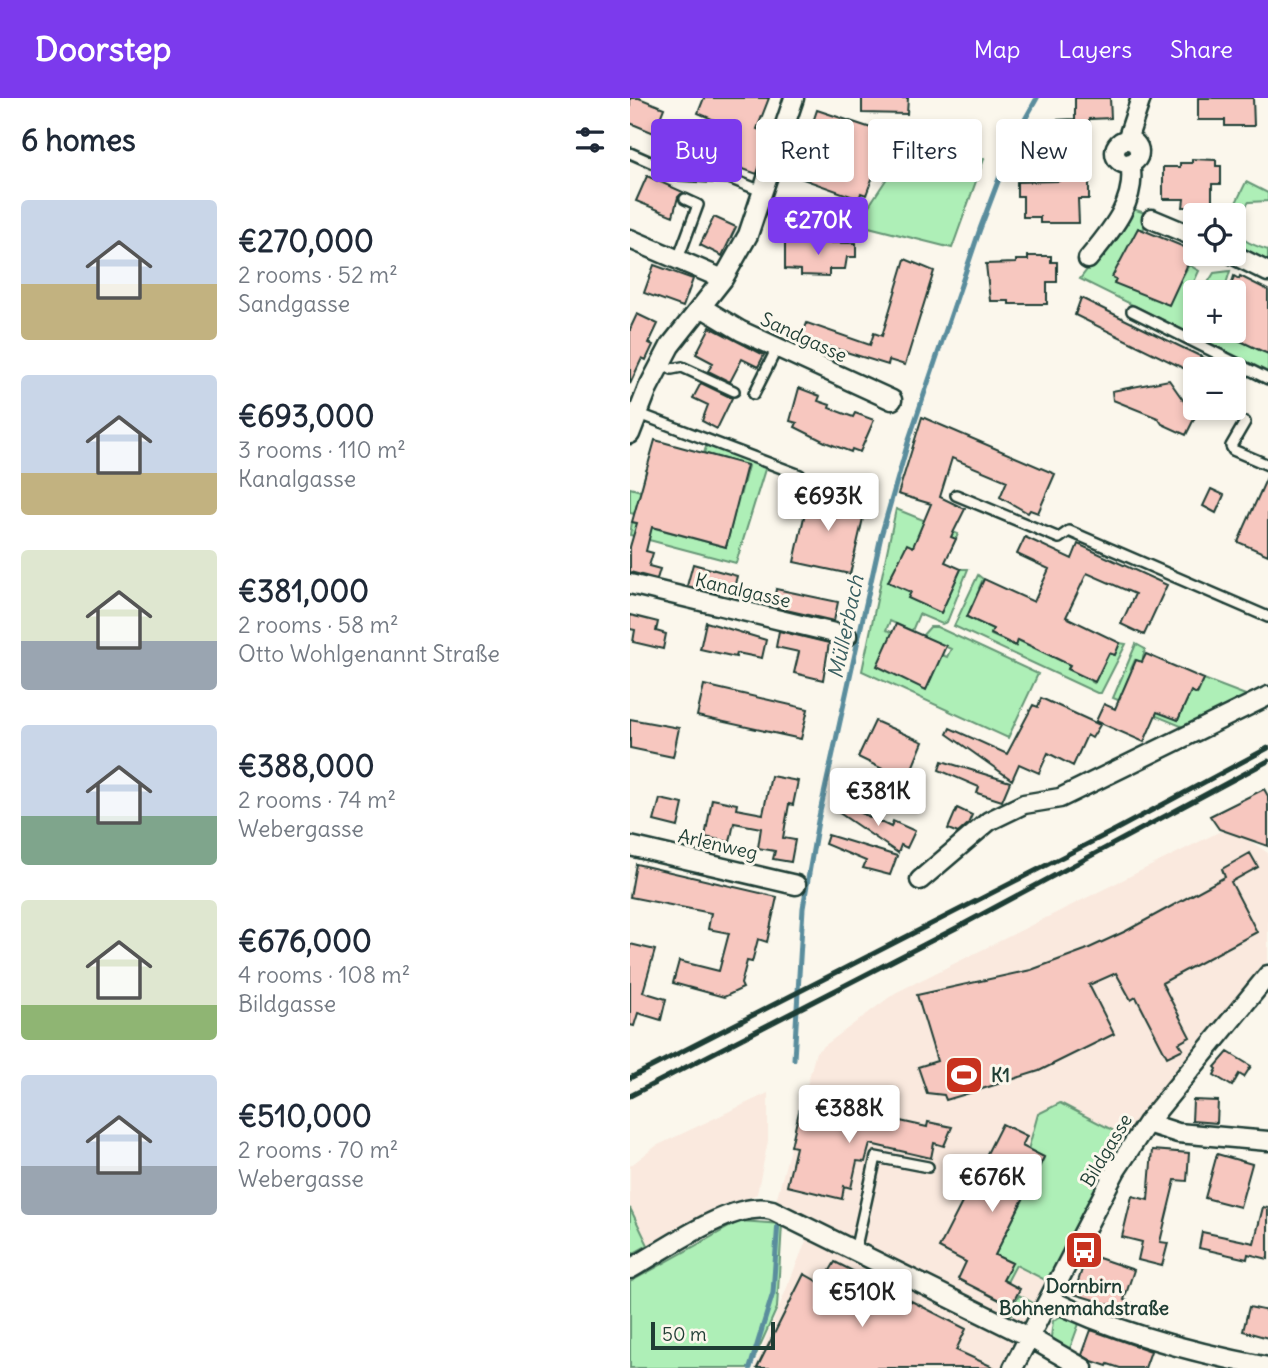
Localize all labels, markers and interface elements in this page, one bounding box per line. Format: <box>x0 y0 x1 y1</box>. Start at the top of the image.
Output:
text: Doorstep <box>35 28 171 70</box>
text: Map <box>974 34 1020 64</box>
text: Layers <box>1058 34 1132 64</box>
text: Share <box>1170 34 1233 64</box>
chip: Buy <box>651 119 742 182</box>
chip: Rent <box>756 119 854 182</box>
chip: Filters <box>868 119 982 182</box>
chip: New <box>996 119 1092 182</box>
text: 6 homes <box>21 121 136 159</box>
icon: filters <box>571 121 609 159</box>
pin: €270K <box>769 198 867 257</box>
map controls <box>1183 203 1246 420</box>
button: locate <box>1183 203 1246 266</box>
text: €270K <box>784 205 852 234</box>
text: €270,000 <box>238 222 374 260</box>
icon: home <box>77 228 161 312</box>
text: 2 rooms · 52 m² <box>238 260 398 289</box>
button: + <box>1183 280 1246 343</box>
text: Sandgasse <box>238 289 350 318</box>
street label: Sandgasse <box>757 307 851 367</box>
button: − <box>1183 357 1246 420</box>
text: €693,000 <box>238 397 374 435</box>
icon: home <box>77 403 161 487</box>
text: 3 rooms · 110 m² <box>238 435 406 464</box>
text: Kanalgasse <box>238 464 356 493</box>
pin: €693K <box>779 474 877 533</box>
text: €693K <box>794 481 862 510</box>
street label: Kanalgasse <box>693 567 793 613</box>
text: €381,000 <box>238 572 369 610</box>
water label: Müllerbach <box>821 572 870 681</box>
icon: home <box>77 578 161 662</box>
text: 2 rooms · 58 m² <box>238 610 399 639</box>
text: Otto Wohlgenannt Straße <box>238 639 500 668</box>
text: €388,000 <box>238 747 374 785</box>
icon: home <box>77 753 161 837</box>
pin: €381K <box>829 768 927 828</box>
text: €381K <box>846 776 910 805</box>
text: 2 rooms · 74 m² <box>238 785 396 814</box>
text: Webergasse <box>238 814 364 843</box>
street label: Arlenweg <box>676 823 760 865</box>
text: €676,000 <box>238 922 372 960</box>
icon: home <box>77 928 161 1012</box>
text: 4 rooms · 108 m² <box>238 960 410 989</box>
text: Bildgasse <box>238 989 336 1018</box>
sports icon: K1 <box>943 1054 985 1096</box>
place label: K1 <box>991 1063 1010 1087</box>
pin: €388K <box>800 1086 898 1145</box>
text: €388K <box>815 1093 883 1122</box>
text: €510,000 <box>238 1097 372 1135</box>
icon: home <box>77 1103 161 1187</box>
street label: Bildgasse <box>1075 1109 1137 1191</box>
text: 2 rooms · 70 m² <box>238 1135 398 1164</box>
pin: €676K <box>943 1154 1041 1214</box>
text: €676K <box>959 1162 1025 1191</box>
text: Webergasse <box>238 1164 364 1193</box>
bus stop icon: Dornbirn Bohnenmahdstraße <box>1063 1229 1105 1271</box>
pin: €510K <box>813 1270 911 1329</box>
place label: Dornbirn Bohnenmahdstraße <box>999 1274 1169 1320</box>
text: €510K <box>829 1277 895 1306</box>
scale bar <box>651 1319 775 1351</box>
text: 50 m <box>662 1322 707 1346</box>

